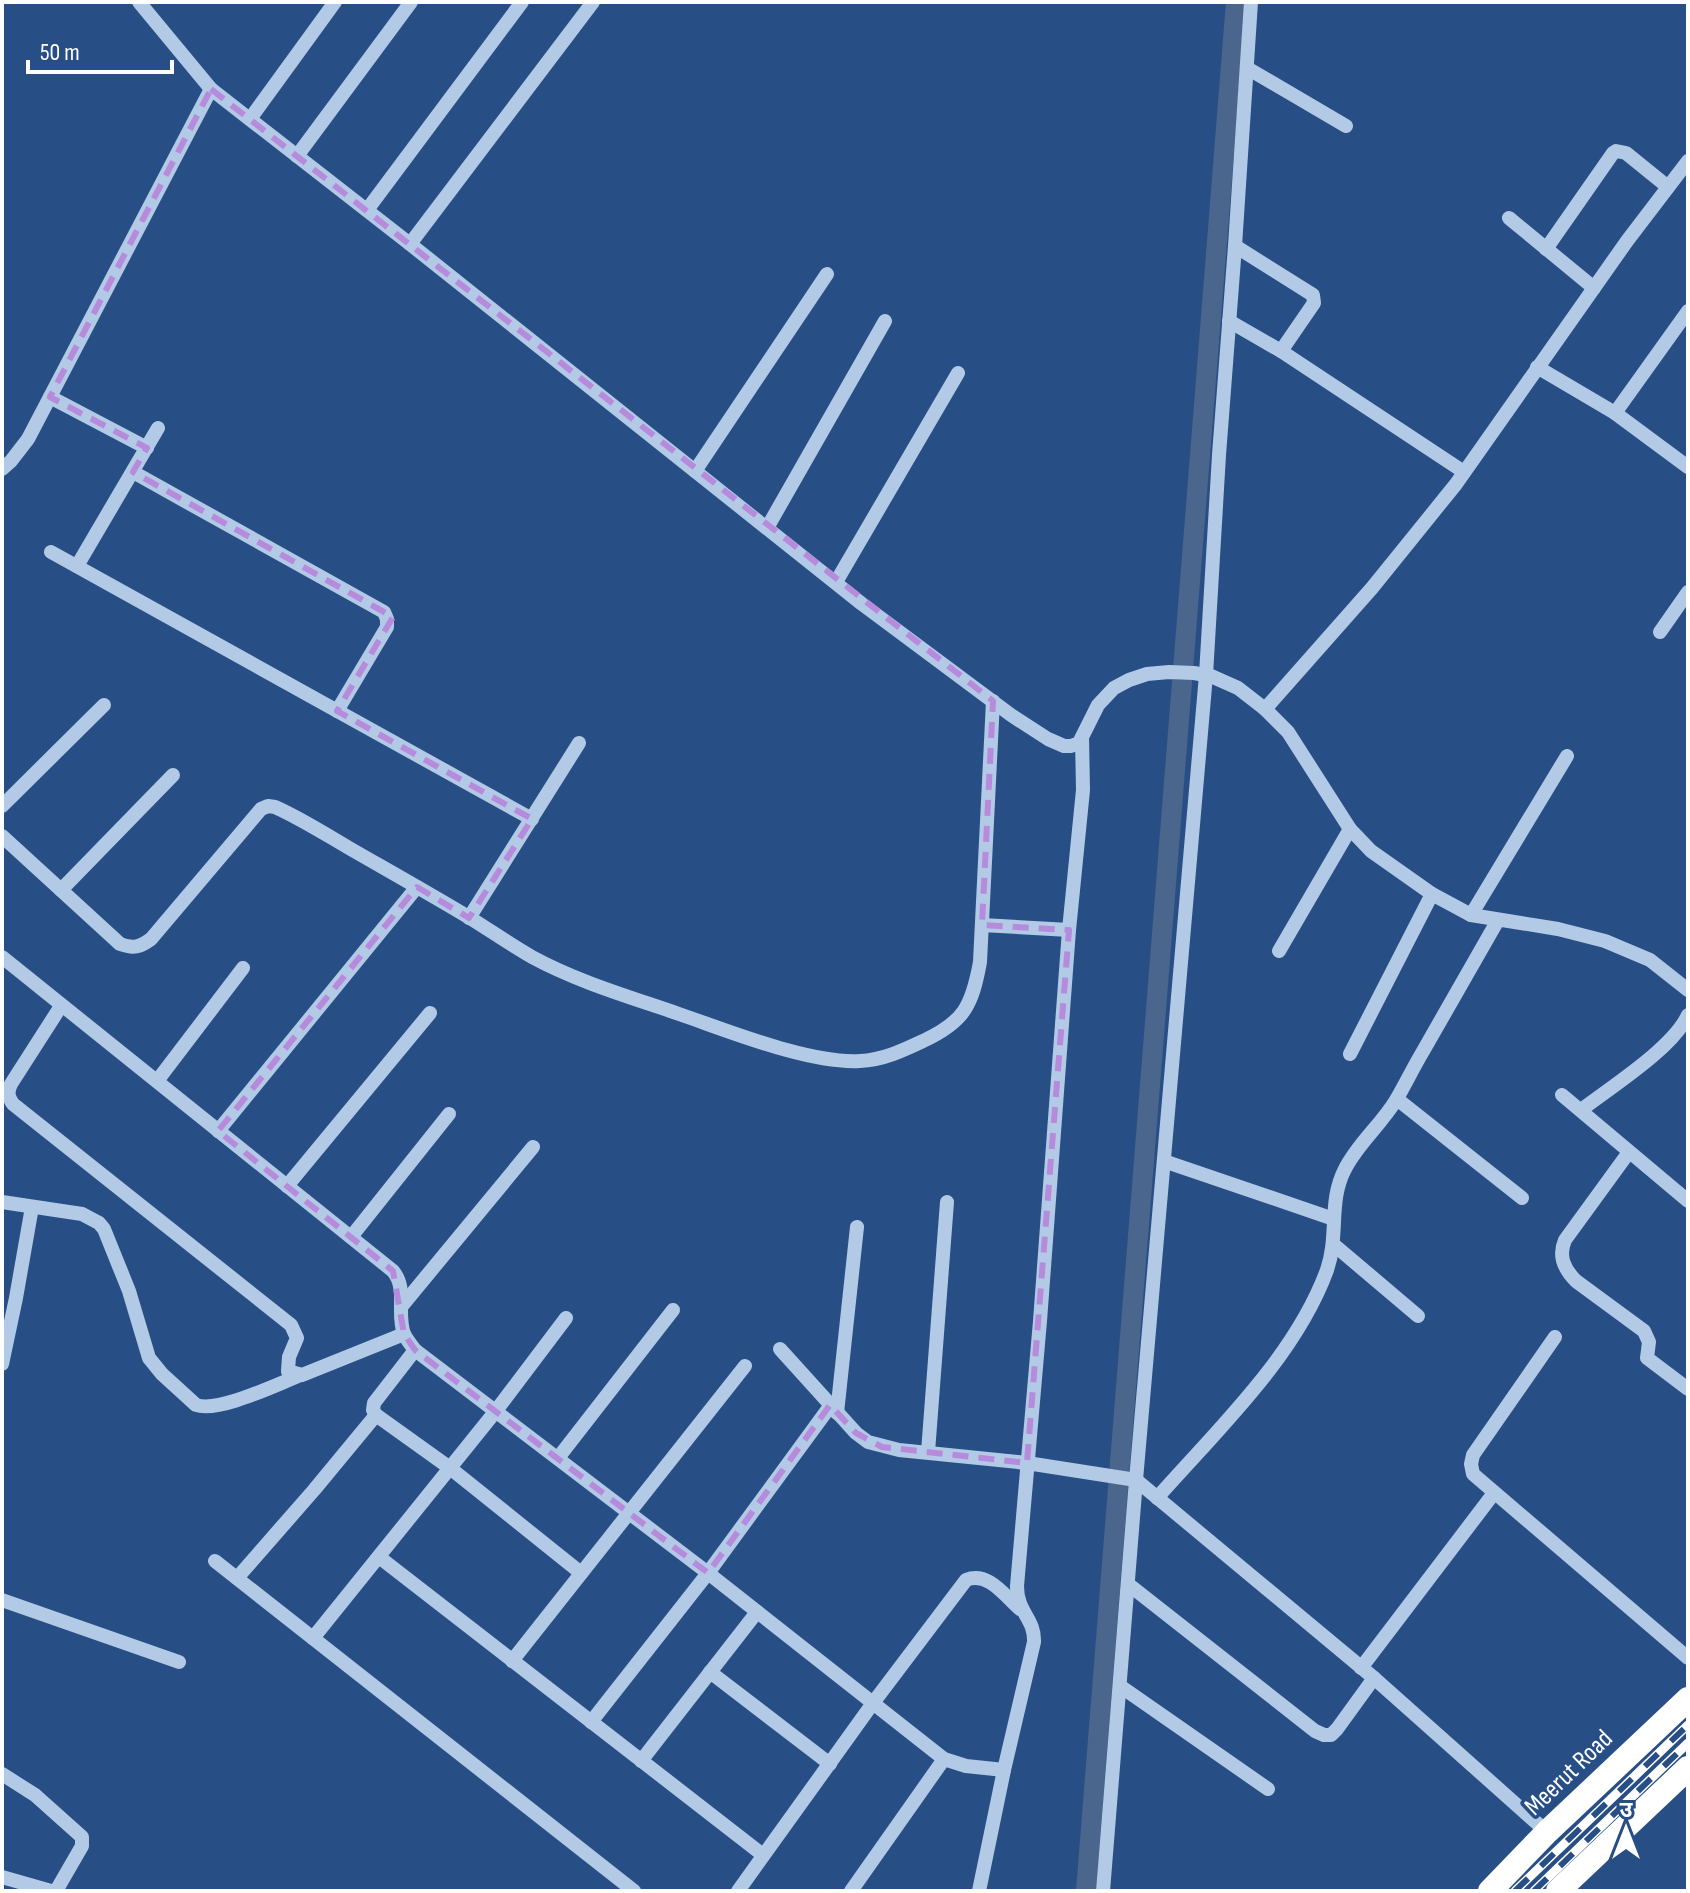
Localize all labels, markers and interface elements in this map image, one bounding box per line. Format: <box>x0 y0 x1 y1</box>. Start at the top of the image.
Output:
scale bar <box>28 24 172 74</box>
text: 50 m <box>40 38 80 67</box>
street label: Meerut Road <box>1519 1724 1619 1822</box>
north arrow <box>1586 1789 1666 1869</box>
text: उ <box>1620 1797 1634 1824</box>

